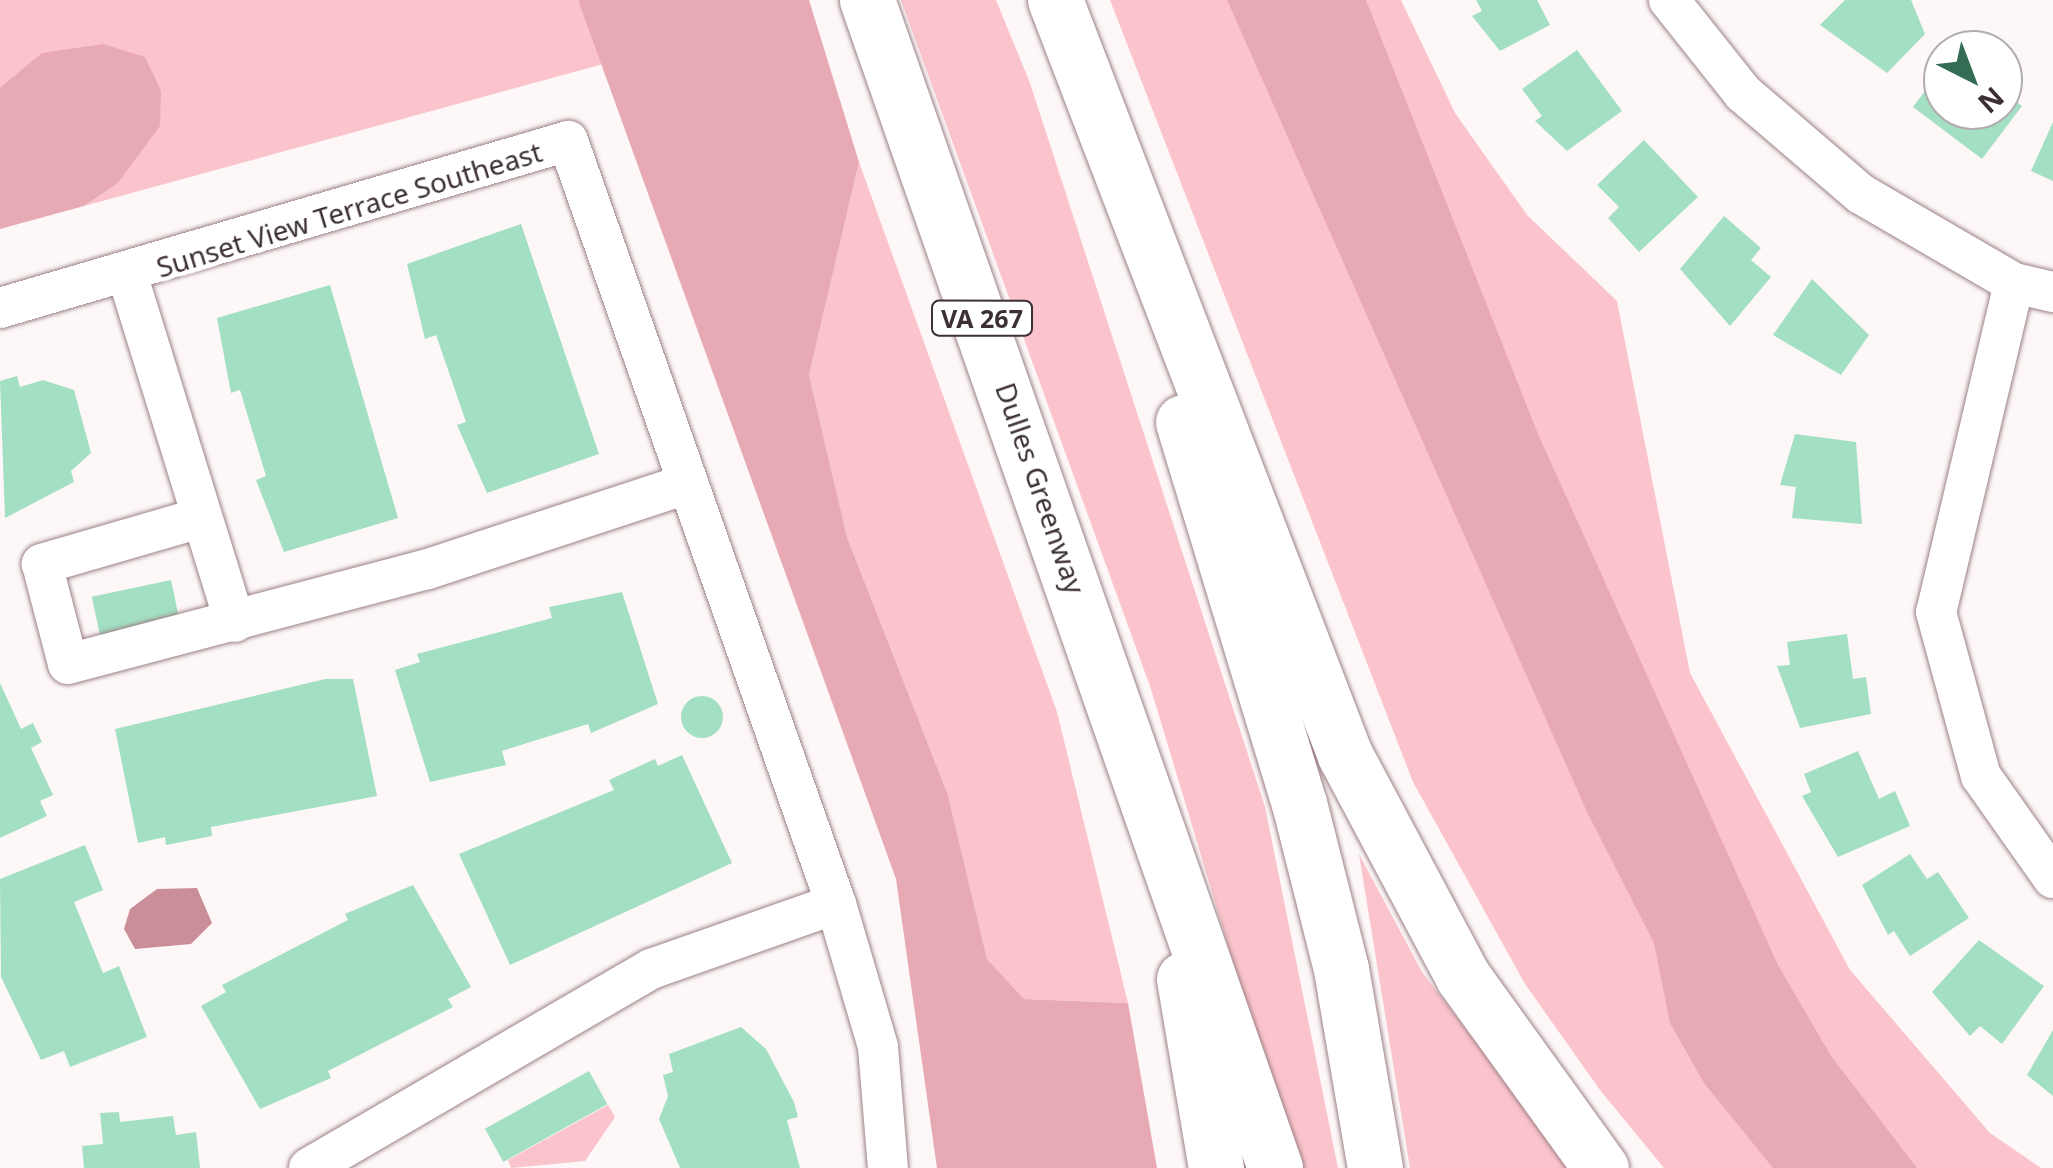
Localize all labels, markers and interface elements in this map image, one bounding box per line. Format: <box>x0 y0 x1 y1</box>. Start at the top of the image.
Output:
north arrow <box>1923 30 2023 130</box>
text: N <box>1971 79 2013 123</box>
street label: Sunset View Terrace Southeast <box>152 134 546 284</box>
road number: VA 267 <box>930 298 1034 338</box>
street label: Dulles Greenway <box>989 378 1093 598</box>

